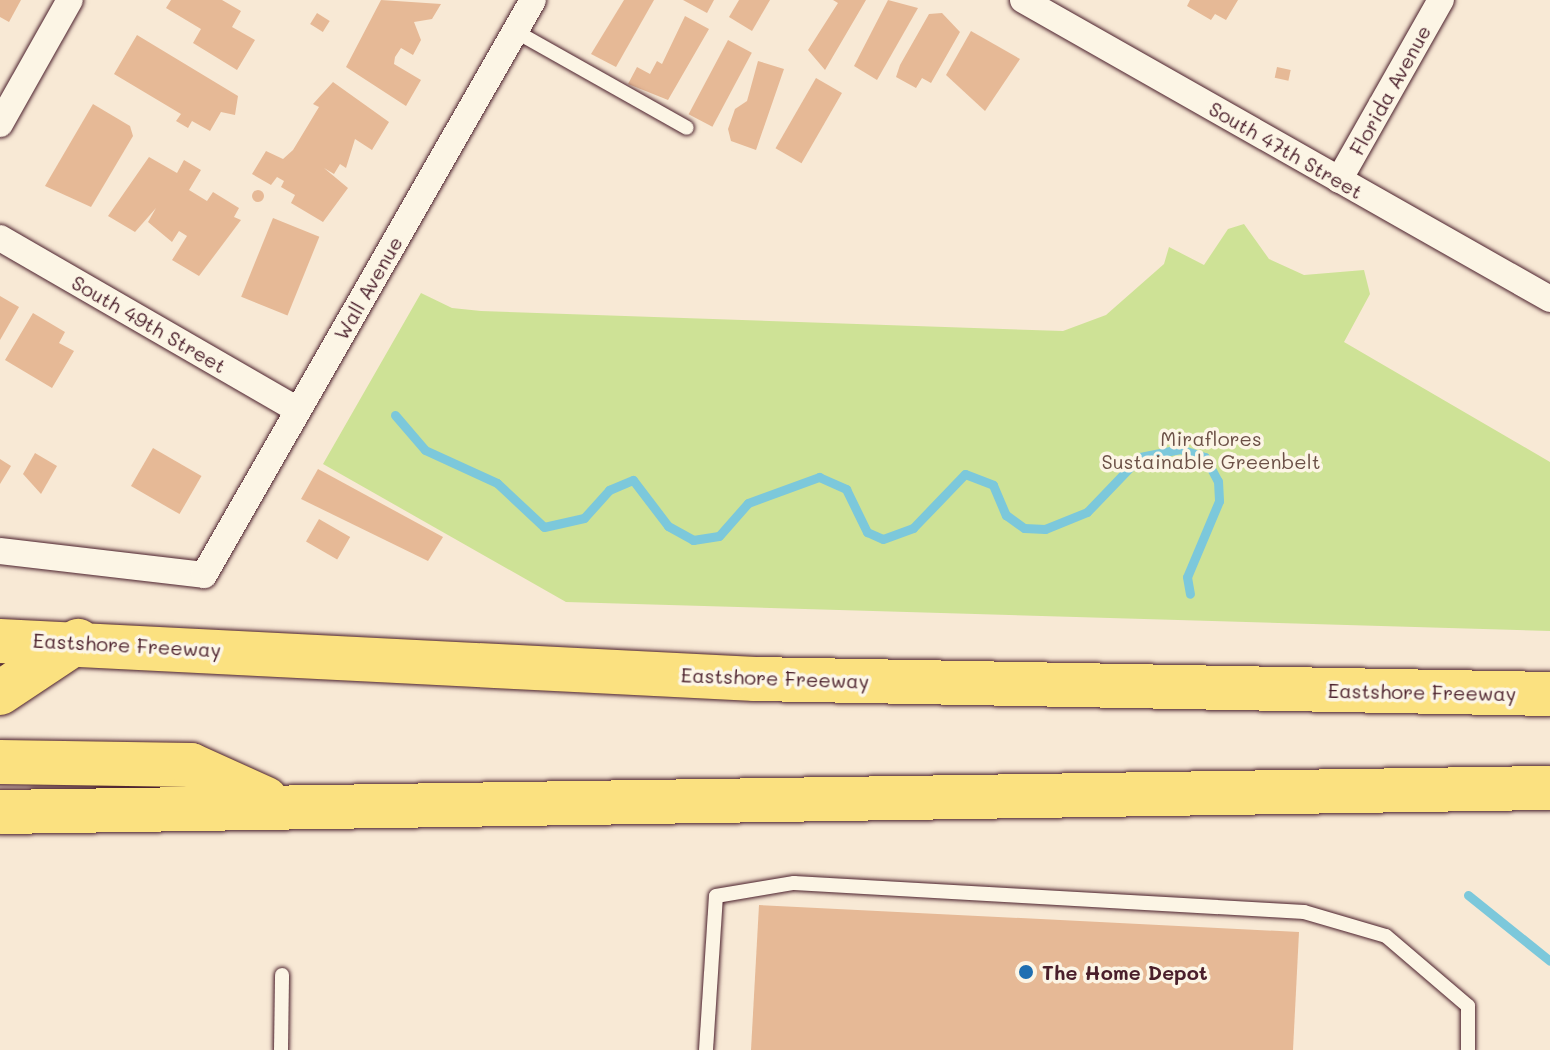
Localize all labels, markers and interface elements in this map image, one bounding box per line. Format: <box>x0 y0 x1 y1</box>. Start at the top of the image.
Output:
street label: Florida Avenue <box>1344 21 1436 159</box>
street label: South 47th Street <box>1205 96 1367 204</box>
street label: Wall Avenue <box>329 232 407 344</box>
street label: South 49th Street <box>68 270 230 378</box>
park label: Miraflores Sustainable Greenbelt <box>1101 427 1321 474</box>
street label: Eastshore Freeway <box>32 628 222 662</box>
street label: Eastshore Freeway <box>680 663 870 693</box>
street label: Eastshore Freeway <box>1328 678 1516 706</box>
place label: The Home Depot <box>1042 960 1208 984</box>
marker: The Home Depot <box>1017 963 1035 981</box>

